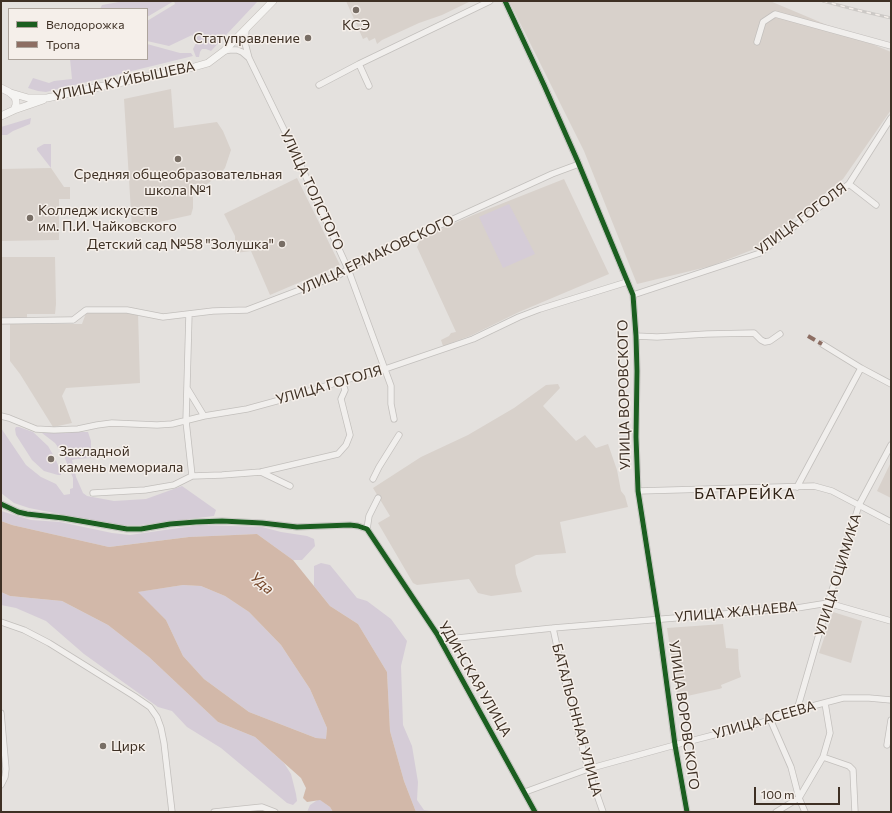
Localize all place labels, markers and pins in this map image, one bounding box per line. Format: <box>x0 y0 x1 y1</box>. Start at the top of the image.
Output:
marker: КСЭ <box>351 5 361 15</box>
place label: КСЭ <box>342 17 370 33</box>
place label: Статуправление <box>193 30 300 46</box>
marker: Статуправление <box>303 33 313 43</box>
marker: Средняя общеобразовательная школа №1 <box>173 154 183 164</box>
place label: Средняя общеобразовательная школа №1 <box>74 166 282 198</box>
place label: Колледж искусств им. П.И. Чайковского <box>38 202 177 234</box>
marker: Колледж искусств им. П.И. Чайковского <box>25 213 35 223</box>
place label: Детский сад №58 "Золушка" <box>87 236 274 252</box>
marker: Детский сад №58 "Золушка" <box>277 239 287 249</box>
place label: Закладной камень мемориала <box>59 443 183 476</box>
marker: Закладной камень мемориала <box>46 454 56 464</box>
place label: Цирк <box>111 738 145 754</box>
marker: Цирк <box>98 741 108 751</box>

